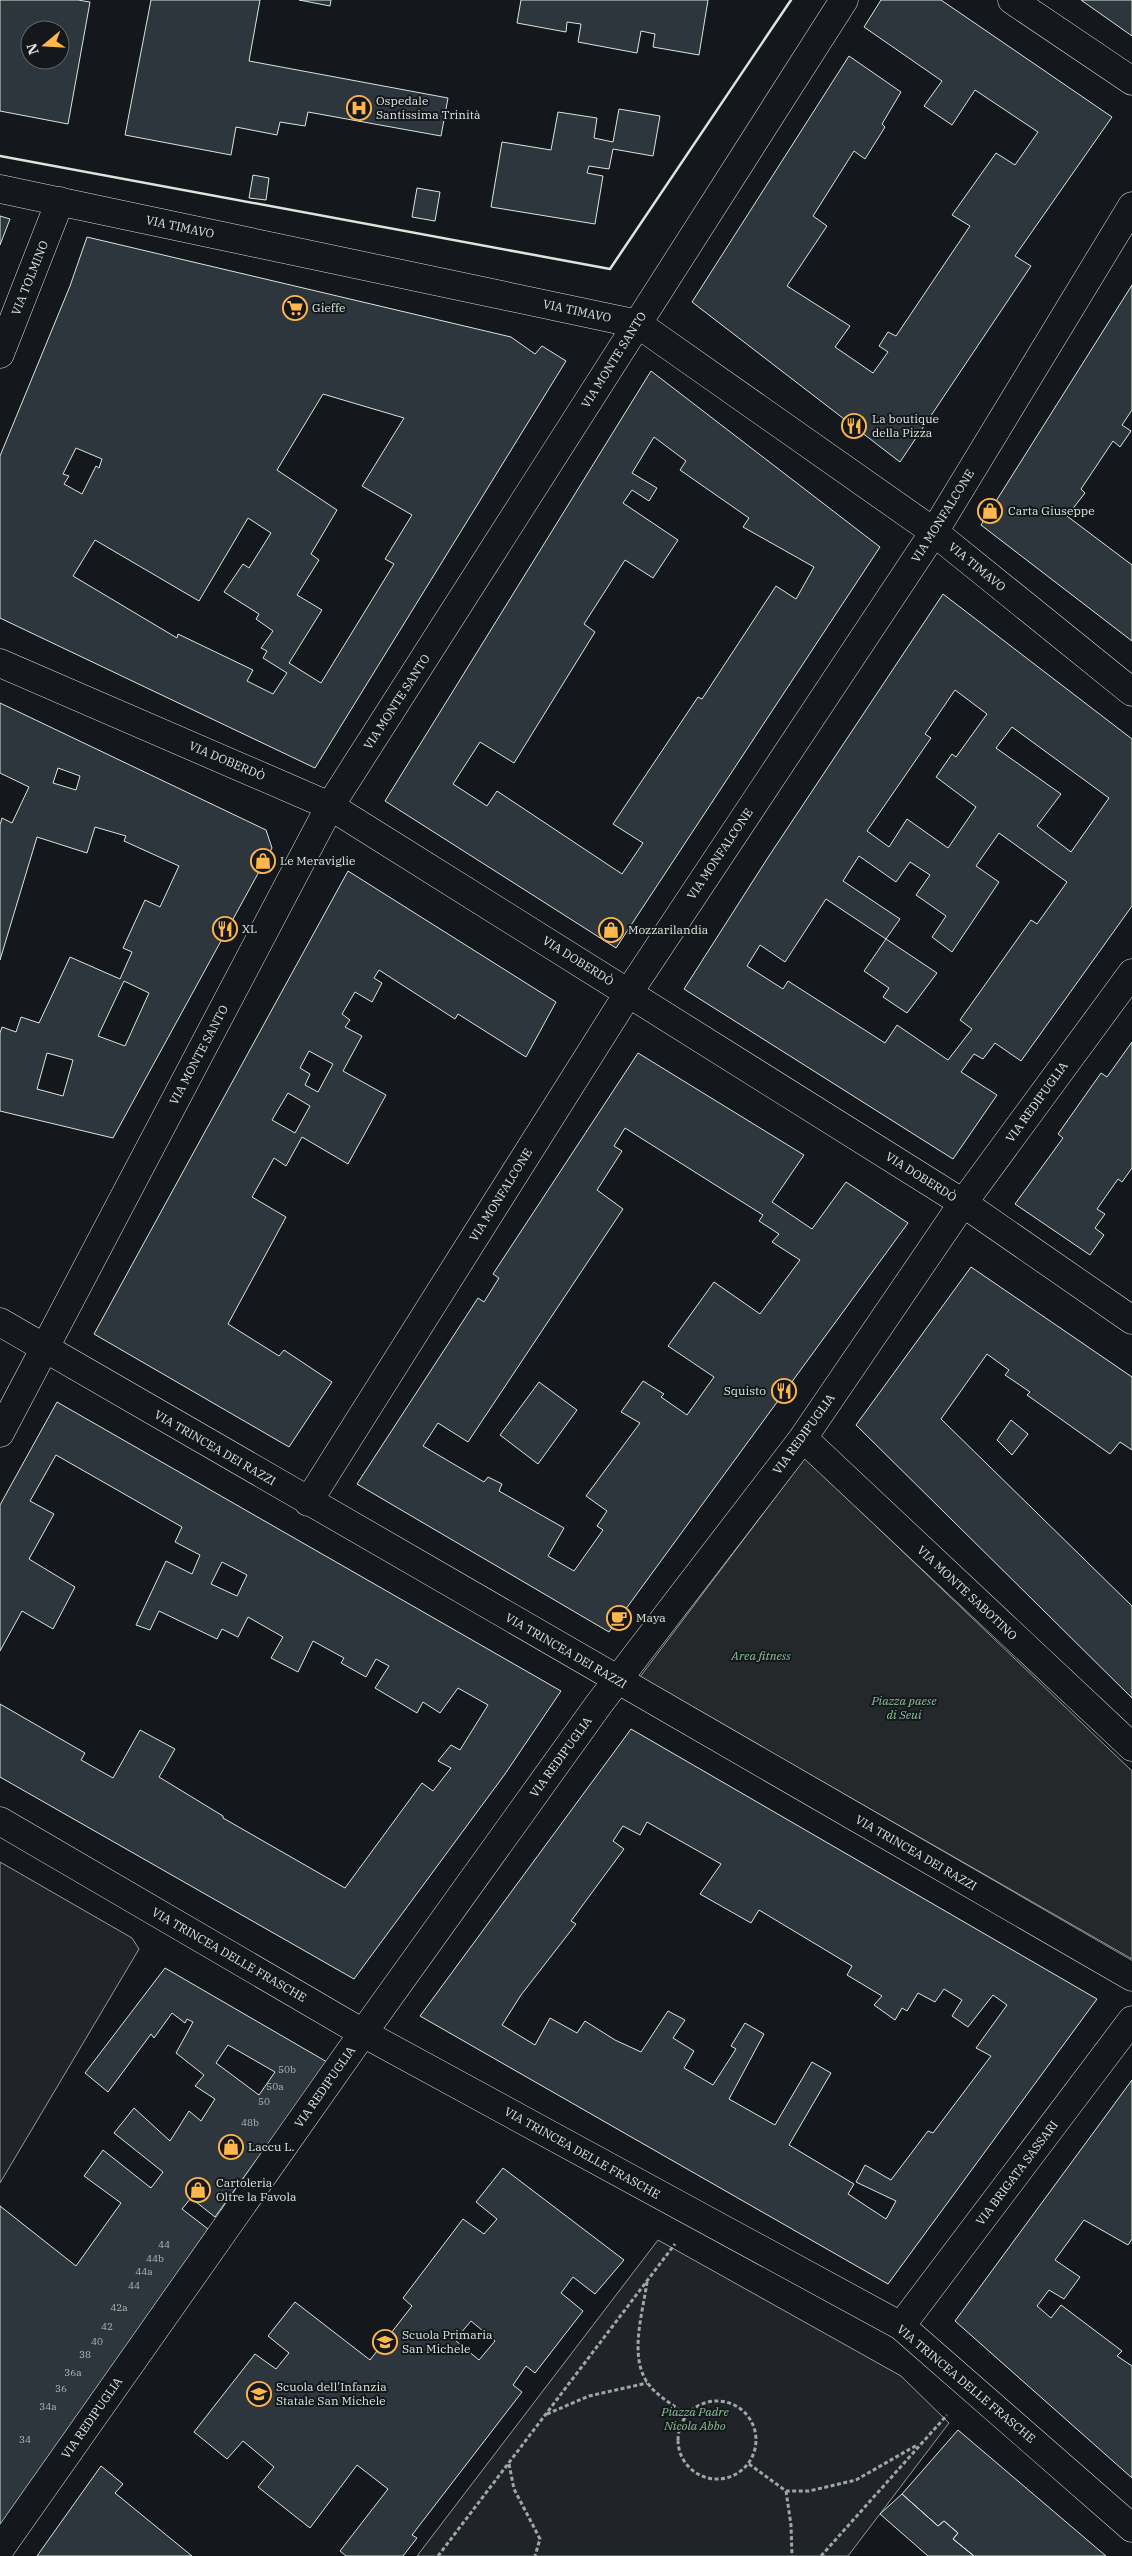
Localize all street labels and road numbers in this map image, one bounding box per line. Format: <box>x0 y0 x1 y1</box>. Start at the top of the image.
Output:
street label: VIA TIMAVO <box>145 212 216 241</box>
street label: VIA TOLMINO <box>8 238 51 317</box>
street label: VIA TIMAVO <box>542 296 613 325</box>
street label: VIA MONTE SANTO <box>578 309 649 411</box>
street label: VIA MONFALCONE <box>908 466 977 565</box>
street label: VIA TIMAVO <box>946 539 1009 594</box>
street label: VIA MONTE SANTO <box>360 651 433 752</box>
street label: VIA DOBERDÒ <box>187 738 268 783</box>
street label: VIA MONFALCONE <box>683 805 756 902</box>
street label: VIA DOBERDÒ <box>540 933 617 988</box>
street label: VIA MONTE SANTO <box>166 1002 231 1107</box>
street label: VIA REDIPUGLIA <box>1002 1058 1071 1145</box>
street label: VIA MONFALCONE <box>466 1145 535 1244</box>
street label: VIA DOBERDÒ <box>883 1149 960 1204</box>
street label: VIA REDIPUGLIA <box>769 1390 838 1477</box>
street label: VIA TRINCEA DEI RAZZI <box>152 1407 279 1489</box>
street label: VIA MONTE SABOTINO <box>914 1542 1021 1643</box>
street label: VIA TRINCEA DEI RAZZI <box>503 1610 630 1692</box>
street label: VIA REDIPUGLIA <box>526 1713 595 1800</box>
street label: VIA TRINCEA DEI RAZZI <box>853 1812 980 1894</box>
street label: VIA TRINCEA DELLE FRASCHE <box>149 1904 309 2005</box>
street label: VIA REDIPUGLIA <box>291 2042 359 2130</box>
street label: VIA TRINCEA DELLE FRASCHE <box>502 2103 663 2202</box>
street label: VIA BRIGATA SASSARI <box>972 2117 1061 2228</box>
street label: VIA TRINCEA DELLE FRASCHE <box>894 2321 1038 2446</box>
street label: VIA REDIPUGLIA <box>58 2373 126 2461</box>

